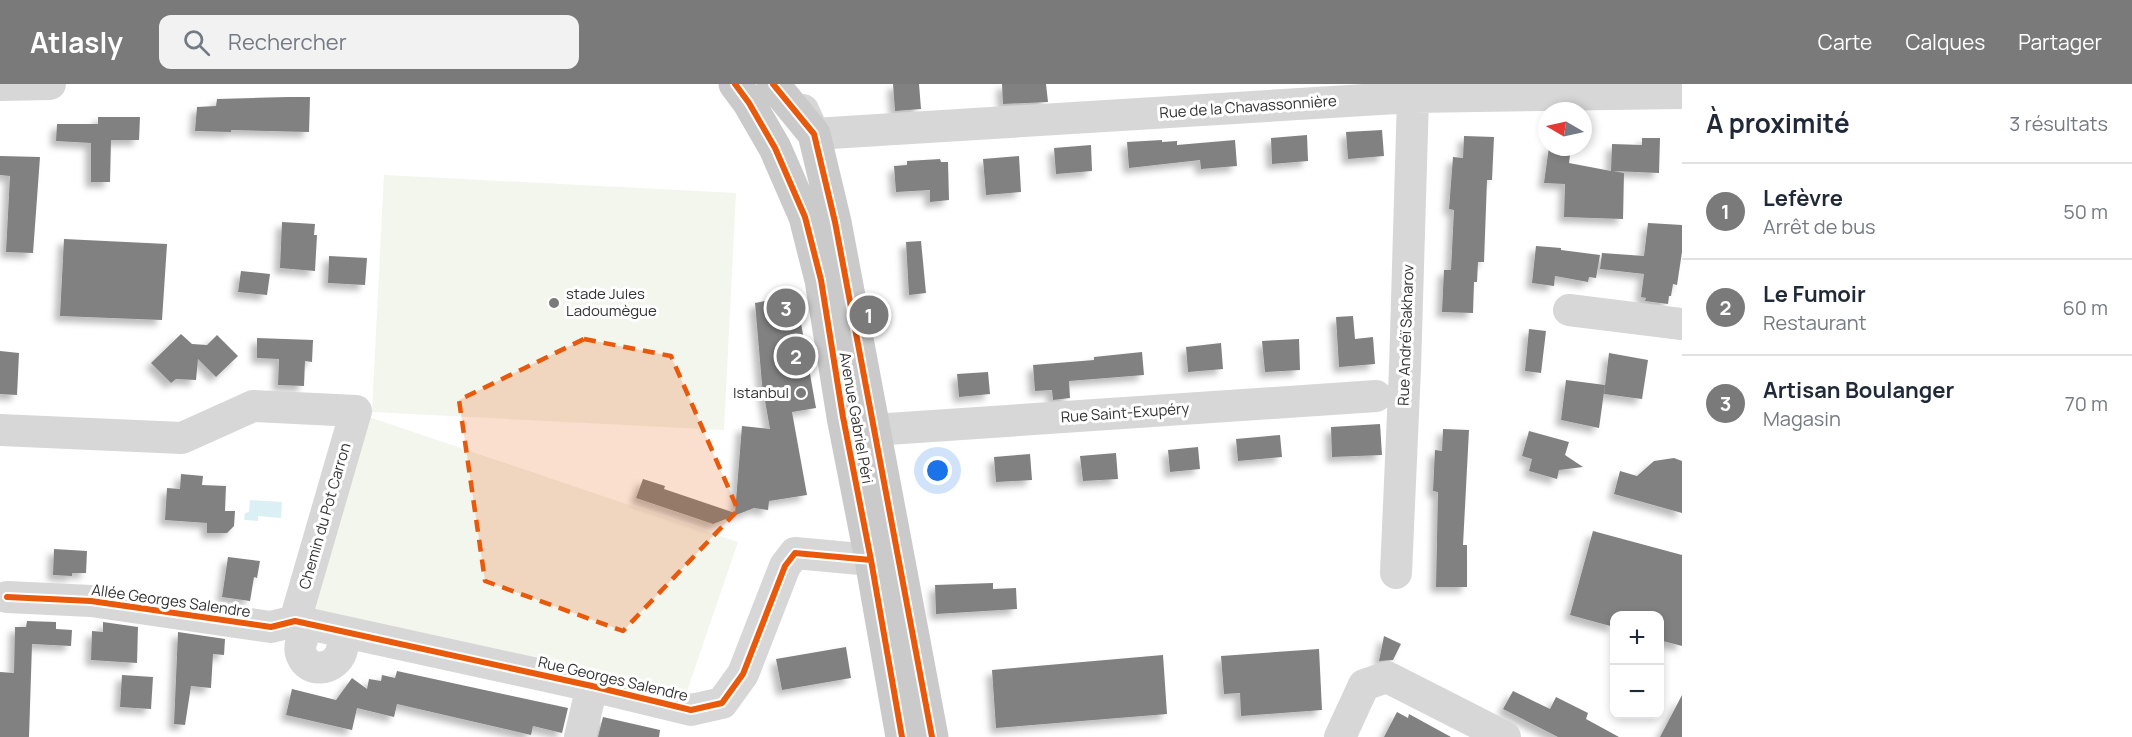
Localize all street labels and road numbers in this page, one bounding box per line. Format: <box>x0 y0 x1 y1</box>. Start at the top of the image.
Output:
street label: Rue de la Chavassonnière <box>1159 90 1337 123</box>
street label: Rue Andréï Sakharov <box>1393 263 1418 406</box>
street label: Avenue Gabriel Péri <box>835 351 878 485</box>
street label: Rue Saint-Exupéry <box>1060 398 1190 427</box>
street label: Chemin du Pot Carron <box>294 440 356 592</box>
street label: Allée Georges Salendre <box>90 579 252 622</box>
street label: Rue Georges Salendre <box>536 651 690 706</box>

